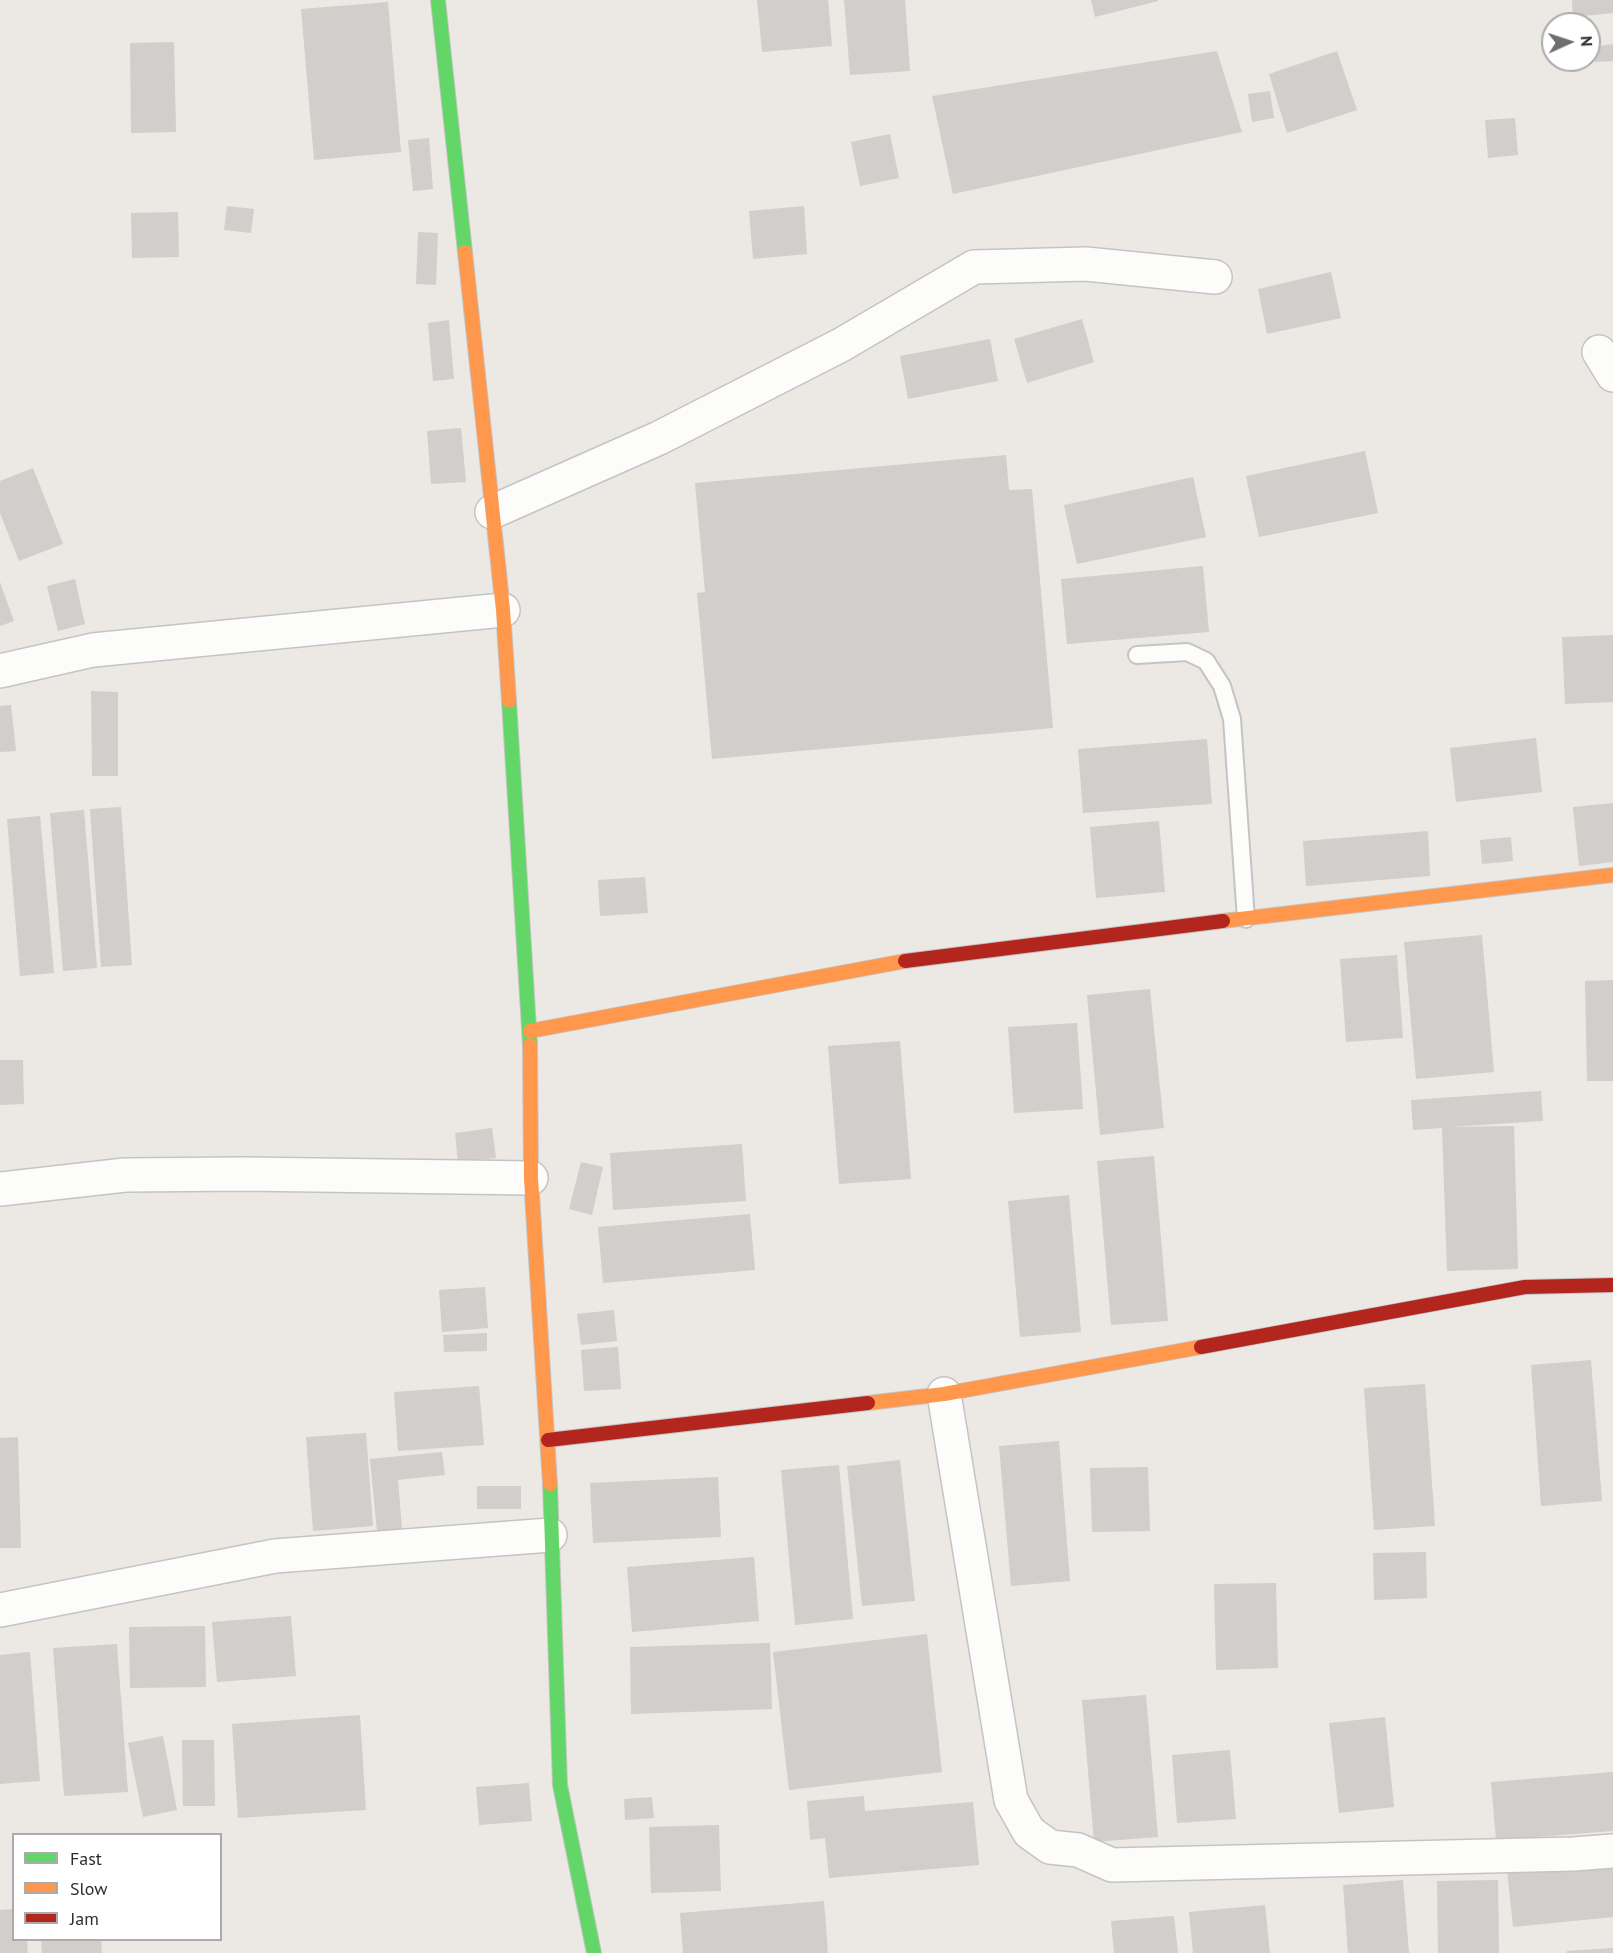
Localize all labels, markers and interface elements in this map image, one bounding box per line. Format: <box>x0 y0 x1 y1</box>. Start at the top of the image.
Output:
north arrow <box>1541 12 1601 72</box>
text: N <box>1577 35 1597 47</box>
legend <box>12 1833 222 1941</box>
text: Fast <box>70 1847 102 1870</box>
text: Slow <box>70 1877 108 1900</box>
text: Jam <box>70 1907 99 1930</box>

